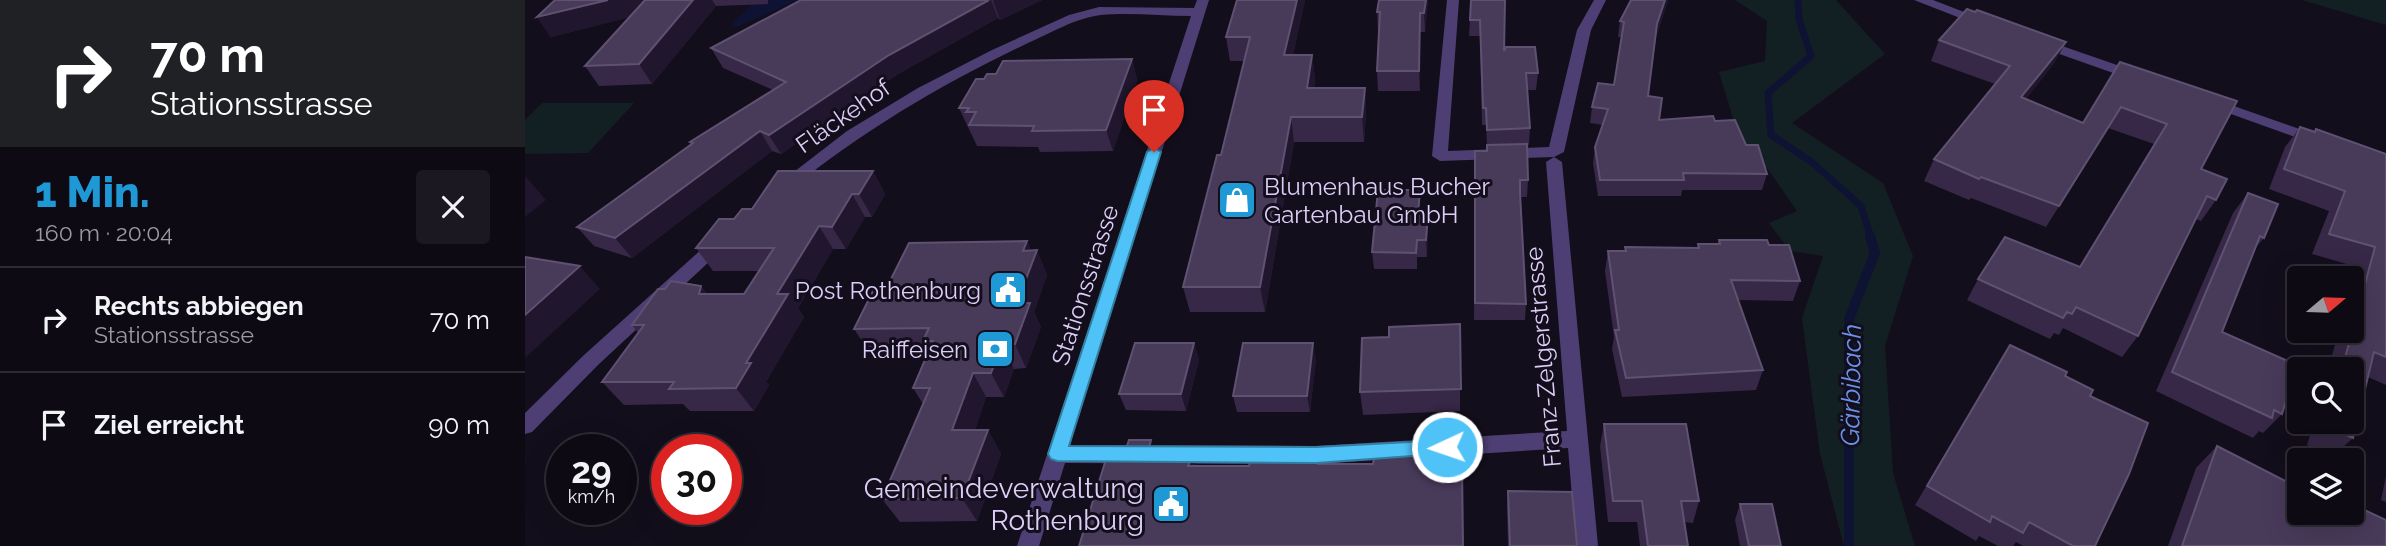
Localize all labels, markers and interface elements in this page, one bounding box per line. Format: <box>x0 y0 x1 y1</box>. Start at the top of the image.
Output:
text: 70 m <box>150 26 265 83</box>
icon: right <box>35 28 126 119</box>
street label: Fläckehof <box>790 72 897 159</box>
pin <box>1124 80 1184 152</box>
text: Stationsstrasse <box>150 85 373 122</box>
icon: arrive <box>1135 91 1173 129</box>
text: 1 Min. <box>35 168 150 217</box>
button: close <box>416 170 490 244</box>
place label: Blumenhaus Bucher Gartenbau GmbH <box>1264 172 1490 229</box>
shop icon: Blumenhaus Bucher Gartenbau GmbH <box>1216 179 1258 221</box>
street label: Stationsstrasse <box>1045 201 1125 369</box>
text: 160 m · 20:04 <box>35 219 173 246</box>
street label: Franz-Zelgerstrasse <box>1519 246 1567 468</box>
north arrow <box>2287 266 2364 343</box>
map controls <box>2287 266 2364 525</box>
public building icon: Post Rothenburg <box>987 269 1029 311</box>
place label: Post Rothenburg <box>795 276 981 305</box>
text: Rechts abbiegen <box>94 291 304 321</box>
icon: right <box>35 301 73 339</box>
text: 70 m <box>430 305 490 335</box>
text: Stationsstrasse <box>94 321 254 348</box>
water label: Gärbibach <box>1835 324 1867 446</box>
bank icon: Raiffeisen <box>974 328 1016 370</box>
place label: Raiffeisen <box>862 335 968 364</box>
button: search <box>2287 357 2364 434</box>
icon: arrive <box>35 406 73 444</box>
text: Ziel erreicht <box>94 410 244 440</box>
text: 90 m <box>428 410 490 440</box>
position arrow <box>1410 410 1484 484</box>
speed limit sign: 30 <box>651 434 742 525</box>
button: layers <box>2287 448 2364 525</box>
text: 29 <box>571 450 612 491</box>
place label: Gemeindeverwaltung Rothenburg <box>864 472 1144 537</box>
public building icon: Gemeindeverwaltung Rothenburg <box>1150 483 1192 525</box>
text: km/h <box>568 486 615 507</box>

